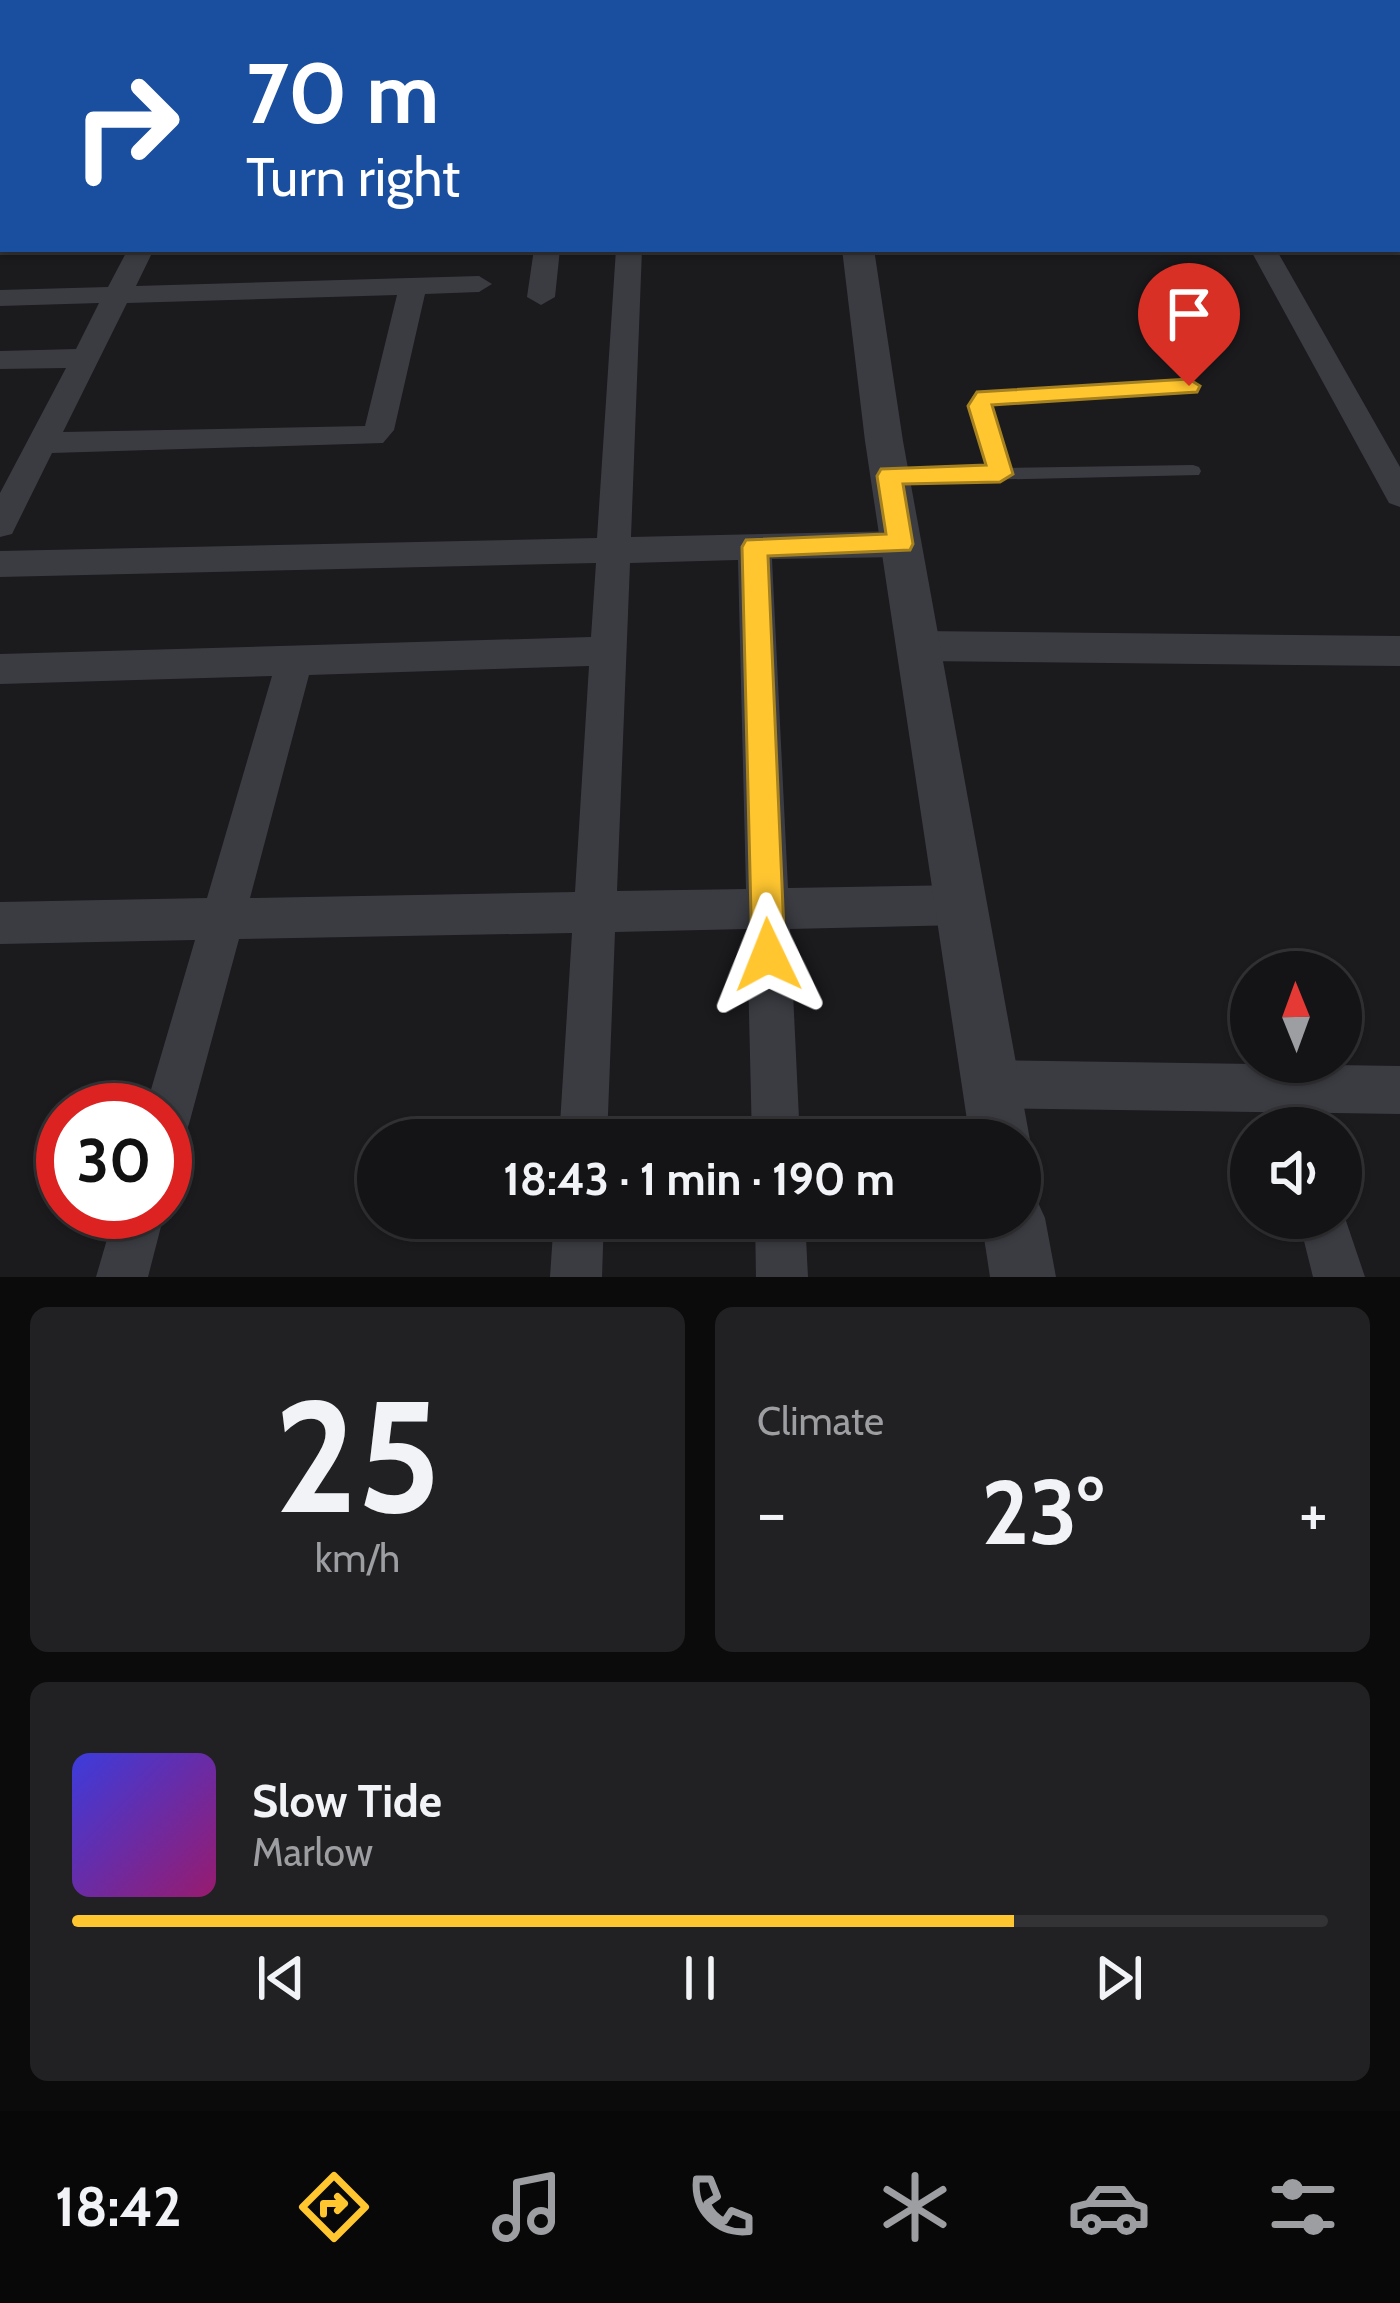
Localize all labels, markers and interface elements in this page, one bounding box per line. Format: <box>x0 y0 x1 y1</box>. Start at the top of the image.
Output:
text: 70 m <box>246 42 439 144</box>
icon: right <box>48 48 204 204</box>
text: Turn right <box>246 144 460 210</box>
pin <box>1138 263 1240 386</box>
icon: arrive <box>1156 281 1222 347</box>
position arrow <box>705 892 831 1018</box>
north arrow <box>1230 951 1362 1083</box>
map controls <box>1230 951 1362 1239</box>
speed limit sign: 30 <box>36 1083 192 1239</box>
button: sound <box>1230 1107 1362 1239</box>
text: 18:43 · 1 min · 190 m <box>503 1152 895 1206</box>
text: 25 <box>274 1361 441 1551</box>
text: Climate <box>757 1397 884 1445</box>
text: 23° <box>981 1457 1104 1567</box>
text: − <box>757 1472 786 1553</box>
text: + <box>1299 1472 1328 1553</box>
text: km/h <box>315 1534 400 1582</box>
text: Slow Tide <box>252 1774 442 1828</box>
text: Marlow <box>252 1828 373 1876</box>
icon: previous <box>248 1945 314 2011</box>
icon: pause <box>667 1945 733 2011</box>
icon: next <box>1086 1945 1152 2011</box>
icon: directions <box>292 2165 376 2249</box>
icon: music <box>485 2165 569 2249</box>
icon: phone <box>679 2165 763 2249</box>
icon: climate <box>873 2165 957 2249</box>
icon: car <box>1067 2165 1151 2249</box>
icon: filters <box>1261 2165 1345 2249</box>
text: 18:42 <box>55 2174 182 2240</box>

